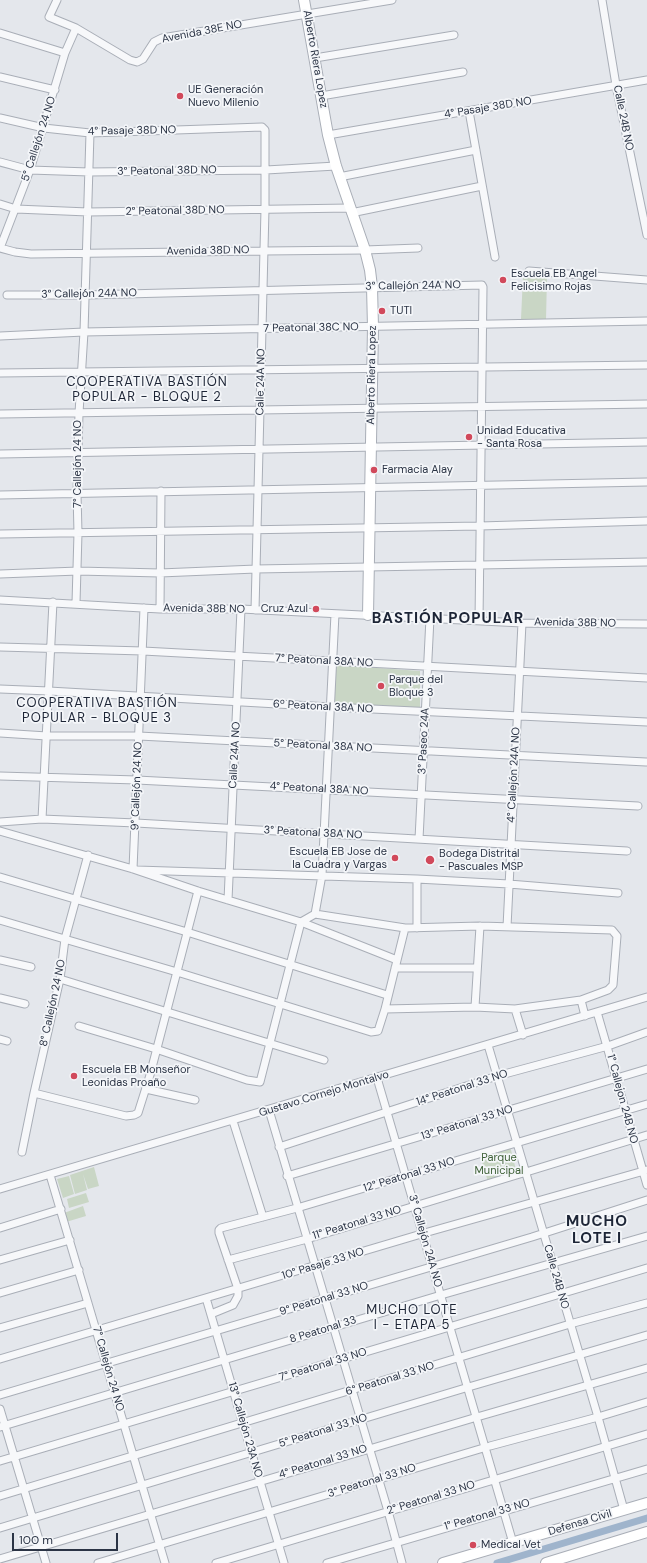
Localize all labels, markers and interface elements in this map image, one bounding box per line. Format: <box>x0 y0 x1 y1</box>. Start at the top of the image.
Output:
street label: Alberto Riera Lopez <box>300 9 330 109</box>
street label: Avenida 38E NO <box>161 18 243 46</box>
place label: UE Generación Nuevo Milenio <box>188 83 263 109</box>
street label: Calle 24B NO <box>610 84 636 152</box>
marker: UE Generación Nuevo Milenio <box>175 91 185 101</box>
street label: 5° Callejón 24 NO <box>19 95 59 183</box>
street label: 4° Pasaje 38D NO <box>443 95 533 121</box>
street label: 4° Pasaje 38D NO <box>88 124 176 138</box>
street label: 3° Peatonal 38D NO <box>117 164 217 178</box>
street label: 2° Peatonal 38D NO <box>125 204 225 218</box>
street label: Avenida 38D NO <box>166 244 250 258</box>
place label: Escuela EB Angel Felicisimo Rojas <box>511 267 597 293</box>
marker: Escuela EB Angel Felicisimo Rojas <box>498 275 508 285</box>
street label: 3° Callejón 24A NO <box>365 279 461 293</box>
street label: 3° Callejón 24A NO <box>41 287 137 301</box>
place label: TUTI <box>390 304 412 318</box>
marker: TUTI <box>377 306 387 316</box>
street label: 7 Peatonal 38C NO <box>263 321 359 335</box>
street label: Alberto Riera Lopez <box>365 325 379 425</box>
street label: Calle 24A NO <box>254 348 268 416</box>
district label: COOPERATIVA BASTIÓN POPULAR - BLOQUE 2 <box>66 375 228 406</box>
street label: 7° Callejón 24 NO <box>71 420 85 508</box>
place label: Unidad Educativa - Santa Rosa <box>477 424 566 450</box>
marker: Unidad Educativa - Santa Rosa <box>464 432 474 442</box>
place label: Farmacia Alay <box>382 463 453 477</box>
marker: Farmacia Alay <box>369 465 379 475</box>
street label: Avenida 38B NO <box>163 602 245 616</box>
place label: Cruz Azul <box>261 602 308 616</box>
marker: Cruz Azul <box>311 604 321 614</box>
district label: BASTIÓN POPULAR <box>372 610 524 628</box>
street label: Avenida 38B NO <box>534 616 616 630</box>
street label: 7° Peatonal 38A NO <box>275 652 373 670</box>
place label: Parque del Bloque 3 <box>389 673 443 699</box>
marker: Parque del Bloque 3 <box>376 681 386 691</box>
district label: COOPERATIVA BASTIÓN POPULAR - BLOQUE 3 <box>16 696 178 727</box>
street label: 6º Peatonal 38A NO <box>272 698 374 716</box>
street label: 3° Paseo 24A <box>416 707 432 775</box>
street label: Calle 24A NO <box>227 721 243 789</box>
street label: 4° Callejón 24A NO <box>505 727 523 823</box>
street label: 5° Peatonal 38A NO <box>273 737 373 755</box>
street label: 9° Callejón 24 NO <box>129 741 145 831</box>
street label: 4° Peatonal 38A NO <box>269 780 369 798</box>
street label: 3° Peatonal 38A NO <box>263 824 363 842</box>
place label: Escuela EB Jose de la Cuadra y Vargas <box>289 845 387 871</box>
place label: Bodega Distrital - Pascuales MSP <box>439 847 523 873</box>
marker: Escuela EB Jose de la Cuadra y Vargas <box>390 853 400 863</box>
marker: Bodega Distrital - Pascuales MSP <box>424 854 436 866</box>
street label: 8° Callejón 24 NO <box>37 958 69 1048</box>
street label: 1° Callejon 24B NO <box>604 1053 640 1145</box>
place label: Escuela EB Monseñor Leonidas Proaño <box>82 1063 190 1089</box>
street label: 14° Peatonal 33 NO <box>415 1067 509 1109</box>
street label: Gustavo Cornejo Montalvo <box>258 1068 390 1120</box>
marker: Escuela EB Monseñor Leonidas Proaño <box>69 1071 79 1081</box>
street label: 13° Peatonal 33 NO <box>420 1103 514 1143</box>
park label: Parque Municipal <box>475 1151 523 1177</box>
street label: 12° Peatonal 33 NO <box>362 1155 456 1195</box>
street label: 3° Callejón 24A NO <box>405 1193 445 1289</box>
street label: 11° Peatonal 33 NO <box>311 1203 403 1243</box>
district label: MUCHO LOTE I <box>566 1213 628 1248</box>
street label: Calle 24B NO <box>540 1243 572 1311</box>
street label: 10° Pasaje 33 NO <box>280 1245 366 1283</box>
street label: 9° Peatonal 33 NO <box>278 1279 370 1319</box>
district label: MUCHO LOTE I - ETAPA 5 <box>366 1303 458 1334</box>
street label: 8 Peatonal 33 <box>288 1314 358 1346</box>
street label: 7° Callejón 24 NO <box>90 1325 126 1413</box>
street label: 7° Peatonal 33 NO <box>278 1345 368 1385</box>
street label: 6° Peatonal 33 NO <box>344 1359 436 1399</box>
street label: 13° Callejón 23A NO <box>225 1381 265 1479</box>
street label: 5° Peatonal 33 NO <box>277 1411 369 1451</box>
street label: 4° Peatonal 33 NO <box>277 1442 369 1482</box>
street label: 3° Peatonal 33 NO <box>326 1461 418 1501</box>
street label: 2° Peatonal 33 NO <box>385 1478 477 1518</box>
street label: 1° Peatonal 33 NO <box>443 1496 531 1534</box>
street label: Defensa Civil <box>547 1507 613 1539</box>
scale bar <box>14 1525 120 1551</box>
text: 100 m <box>19 1532 53 1548</box>
place label: Medical Vet <box>481 1538 541 1552</box>
marker: Medical Vet <box>468 1540 478 1550</box>

